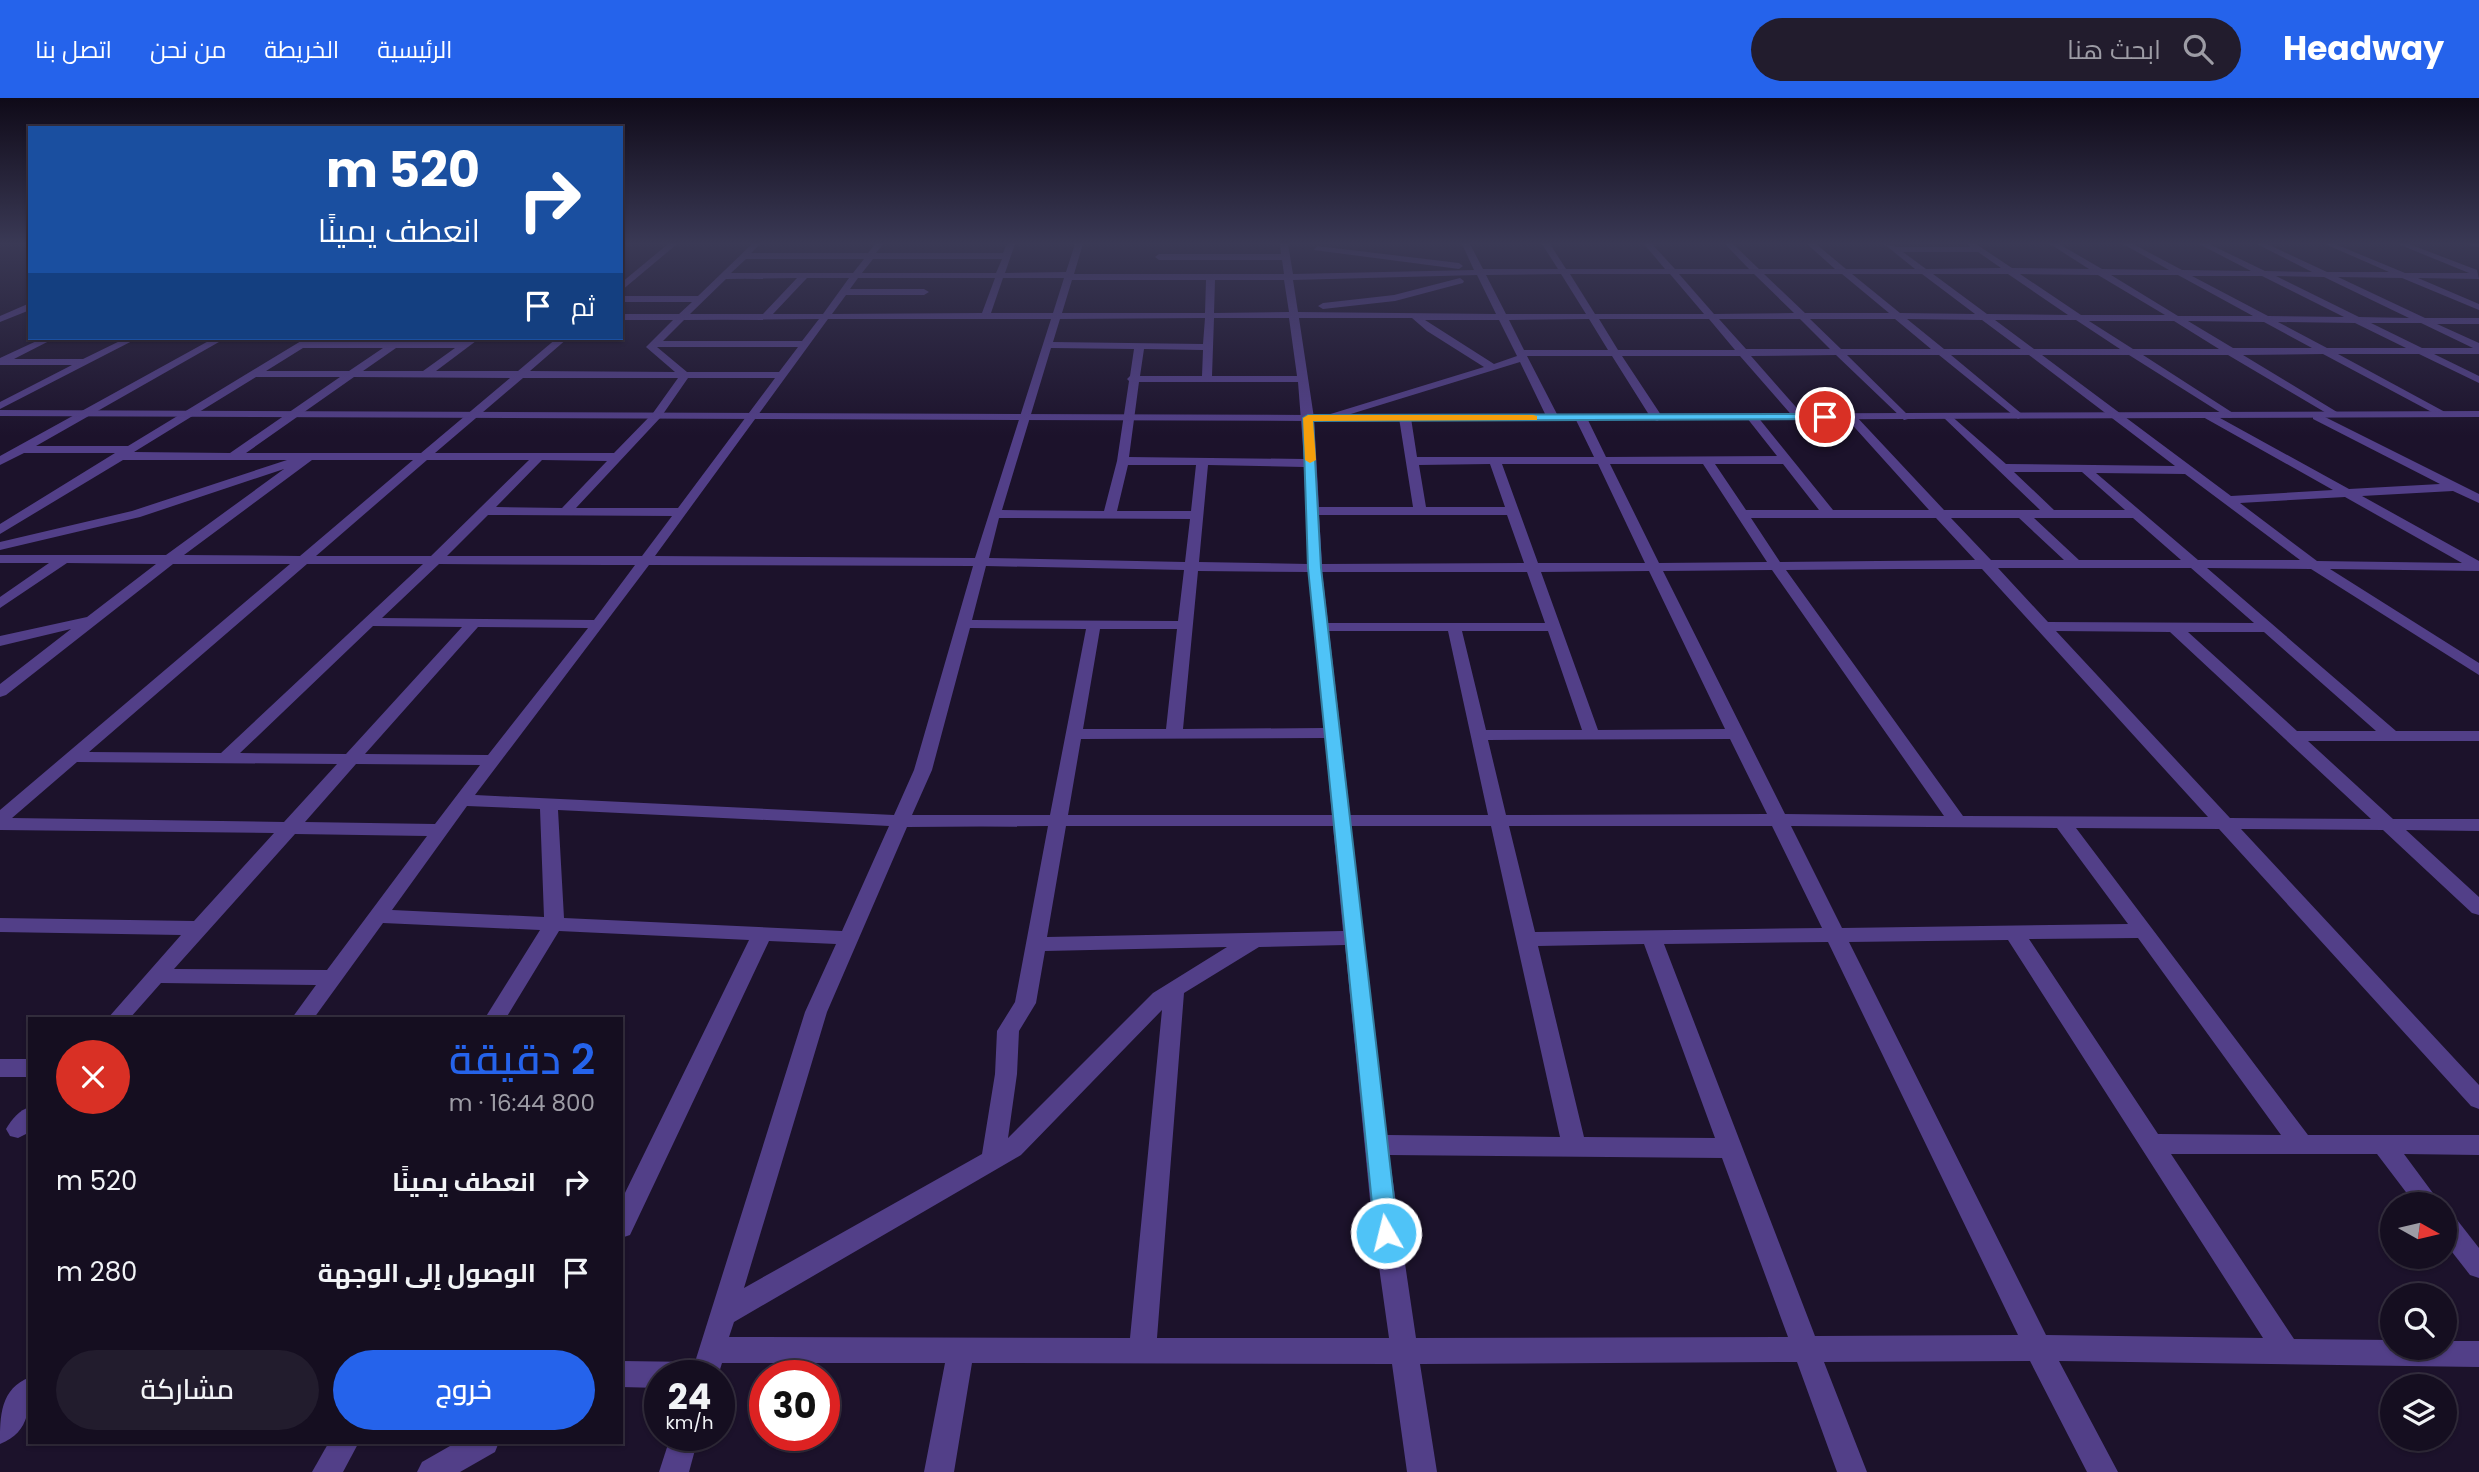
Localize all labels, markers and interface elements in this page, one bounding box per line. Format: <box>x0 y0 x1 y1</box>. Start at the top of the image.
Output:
search box <box>1751 18 2241 81</box>
text: Headway <box>2283 25 2444 72</box>
icon: search <box>2179 30 2217 68</box>
text: ابحث هنا <box>2067 32 2161 68</box>
text: اتصل بنا <box>35 33 112 66</box>
text: من نحن <box>150 33 226 66</box>
text: الخريطة <box>264 33 339 66</box>
text: الرئيسية <box>377 33 453 66</box>
text: 520 m <box>326 136 480 204</box>
icon: right <box>504 154 595 245</box>
text: انعطف يمينًا <box>318 208 480 253</box>
icon: arrive <box>519 287 557 325</box>
text: ثم <box>571 289 595 325</box>
pin <box>1795 387 1855 447</box>
icon: arrive <box>1806 398 1844 436</box>
text: 2 دقيقة <box>449 1030 595 1089</box>
button: close <box>56 1040 130 1114</box>
text: 800 m · 16:44 <box>449 1087 595 1119</box>
text: 520 m <box>56 1163 137 1199</box>
icon: right <box>557 1163 595 1201</box>
text: انعطف يمينًا <box>392 1164 536 1200</box>
north arrow <box>2380 1192 2457 1269</box>
map controls <box>2380 1192 2457 1451</box>
position arrow <box>1349 1196 1423 1270</box>
text: 280 m <box>56 1254 137 1290</box>
icon: arrive <box>557 1254 595 1292</box>
text: الوصول إلى الوجهة <box>318 1255 536 1291</box>
button: search <box>2380 1283 2457 1360</box>
button: مشاركة <box>56 1350 319 1430</box>
button: خروج <box>333 1350 595 1430</box>
speed limit sign: 30 <box>749 1360 840 1451</box>
text: 24 <box>668 1372 711 1421</box>
button: layers <box>2380 1374 2457 1451</box>
text: km/h <box>666 1410 713 1435</box>

